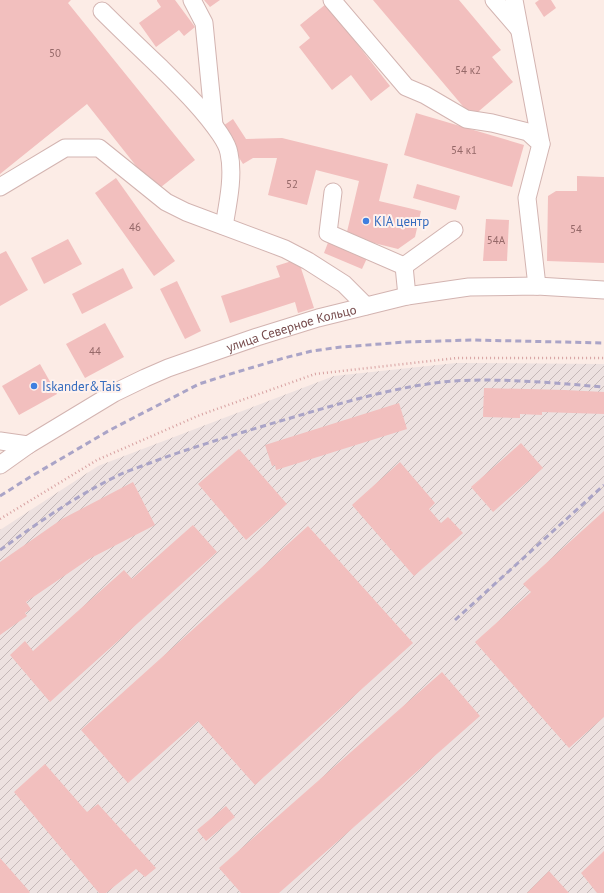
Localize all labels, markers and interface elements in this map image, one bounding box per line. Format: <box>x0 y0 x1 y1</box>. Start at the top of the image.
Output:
house number: 50 <box>49 46 61 60</box>
house number: 54 к2 <box>455 63 481 77</box>
house number: 54 к1 <box>451 143 477 157</box>
house number: 52 <box>286 177 298 191</box>
place label: KIA центр <box>374 213 429 230</box>
marker: KIA центр <box>361 216 371 226</box>
house number: 46 <box>129 220 141 234</box>
house number: 54 <box>570 222 582 236</box>
house number: 54А <box>487 233 506 247</box>
street label: улица Северное Кольцо <box>224 301 358 356</box>
house number: 44 <box>89 344 101 358</box>
place label: Iskander&Tais <box>42 378 121 395</box>
marker: Iskander&Tais <box>29 381 39 391</box>

